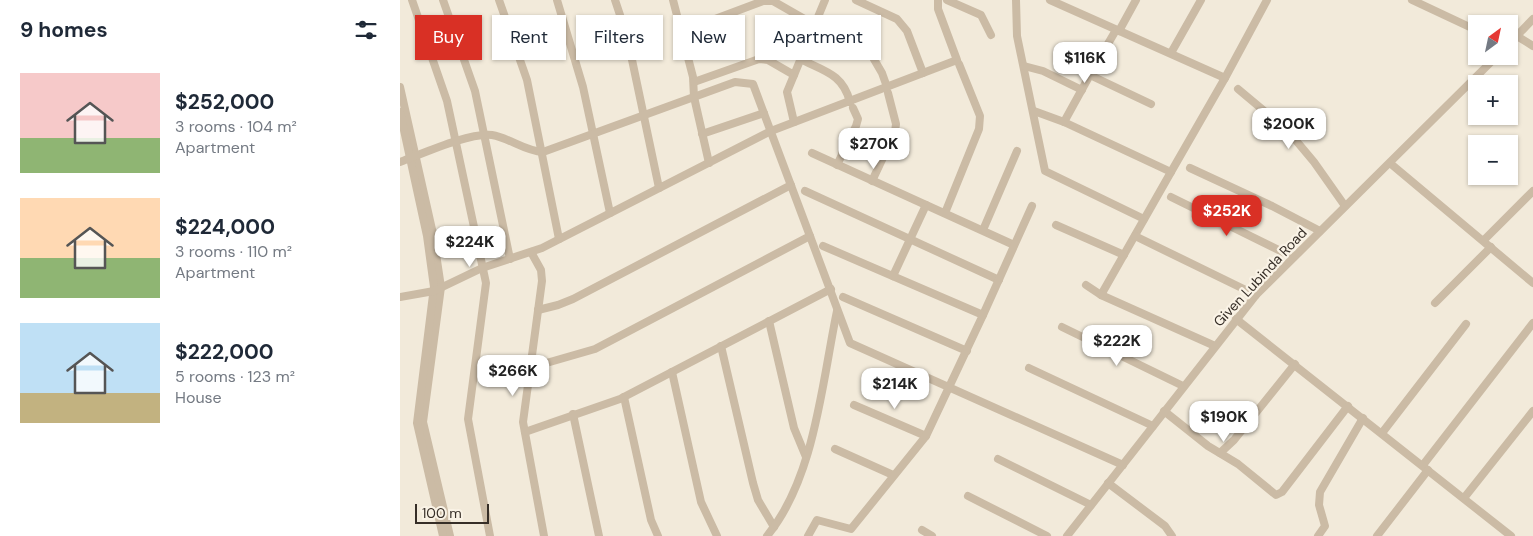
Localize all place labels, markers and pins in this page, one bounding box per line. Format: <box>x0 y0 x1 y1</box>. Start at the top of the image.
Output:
pin: $116K <box>1050 42 1120 84</box>
pin: $200K <box>1254 108 1324 150</box>
pin: $270K <box>839 128 909 170</box>
pin: $252K <box>1192 194 1262 237</box>
pin: $224K <box>435 226 505 268</box>
pin: $222K <box>1082 324 1152 367</box>
pin: $266K <box>478 354 548 397</box>
pin: $214K <box>860 368 930 410</box>
pin: $190K <box>1189 400 1259 443</box>

